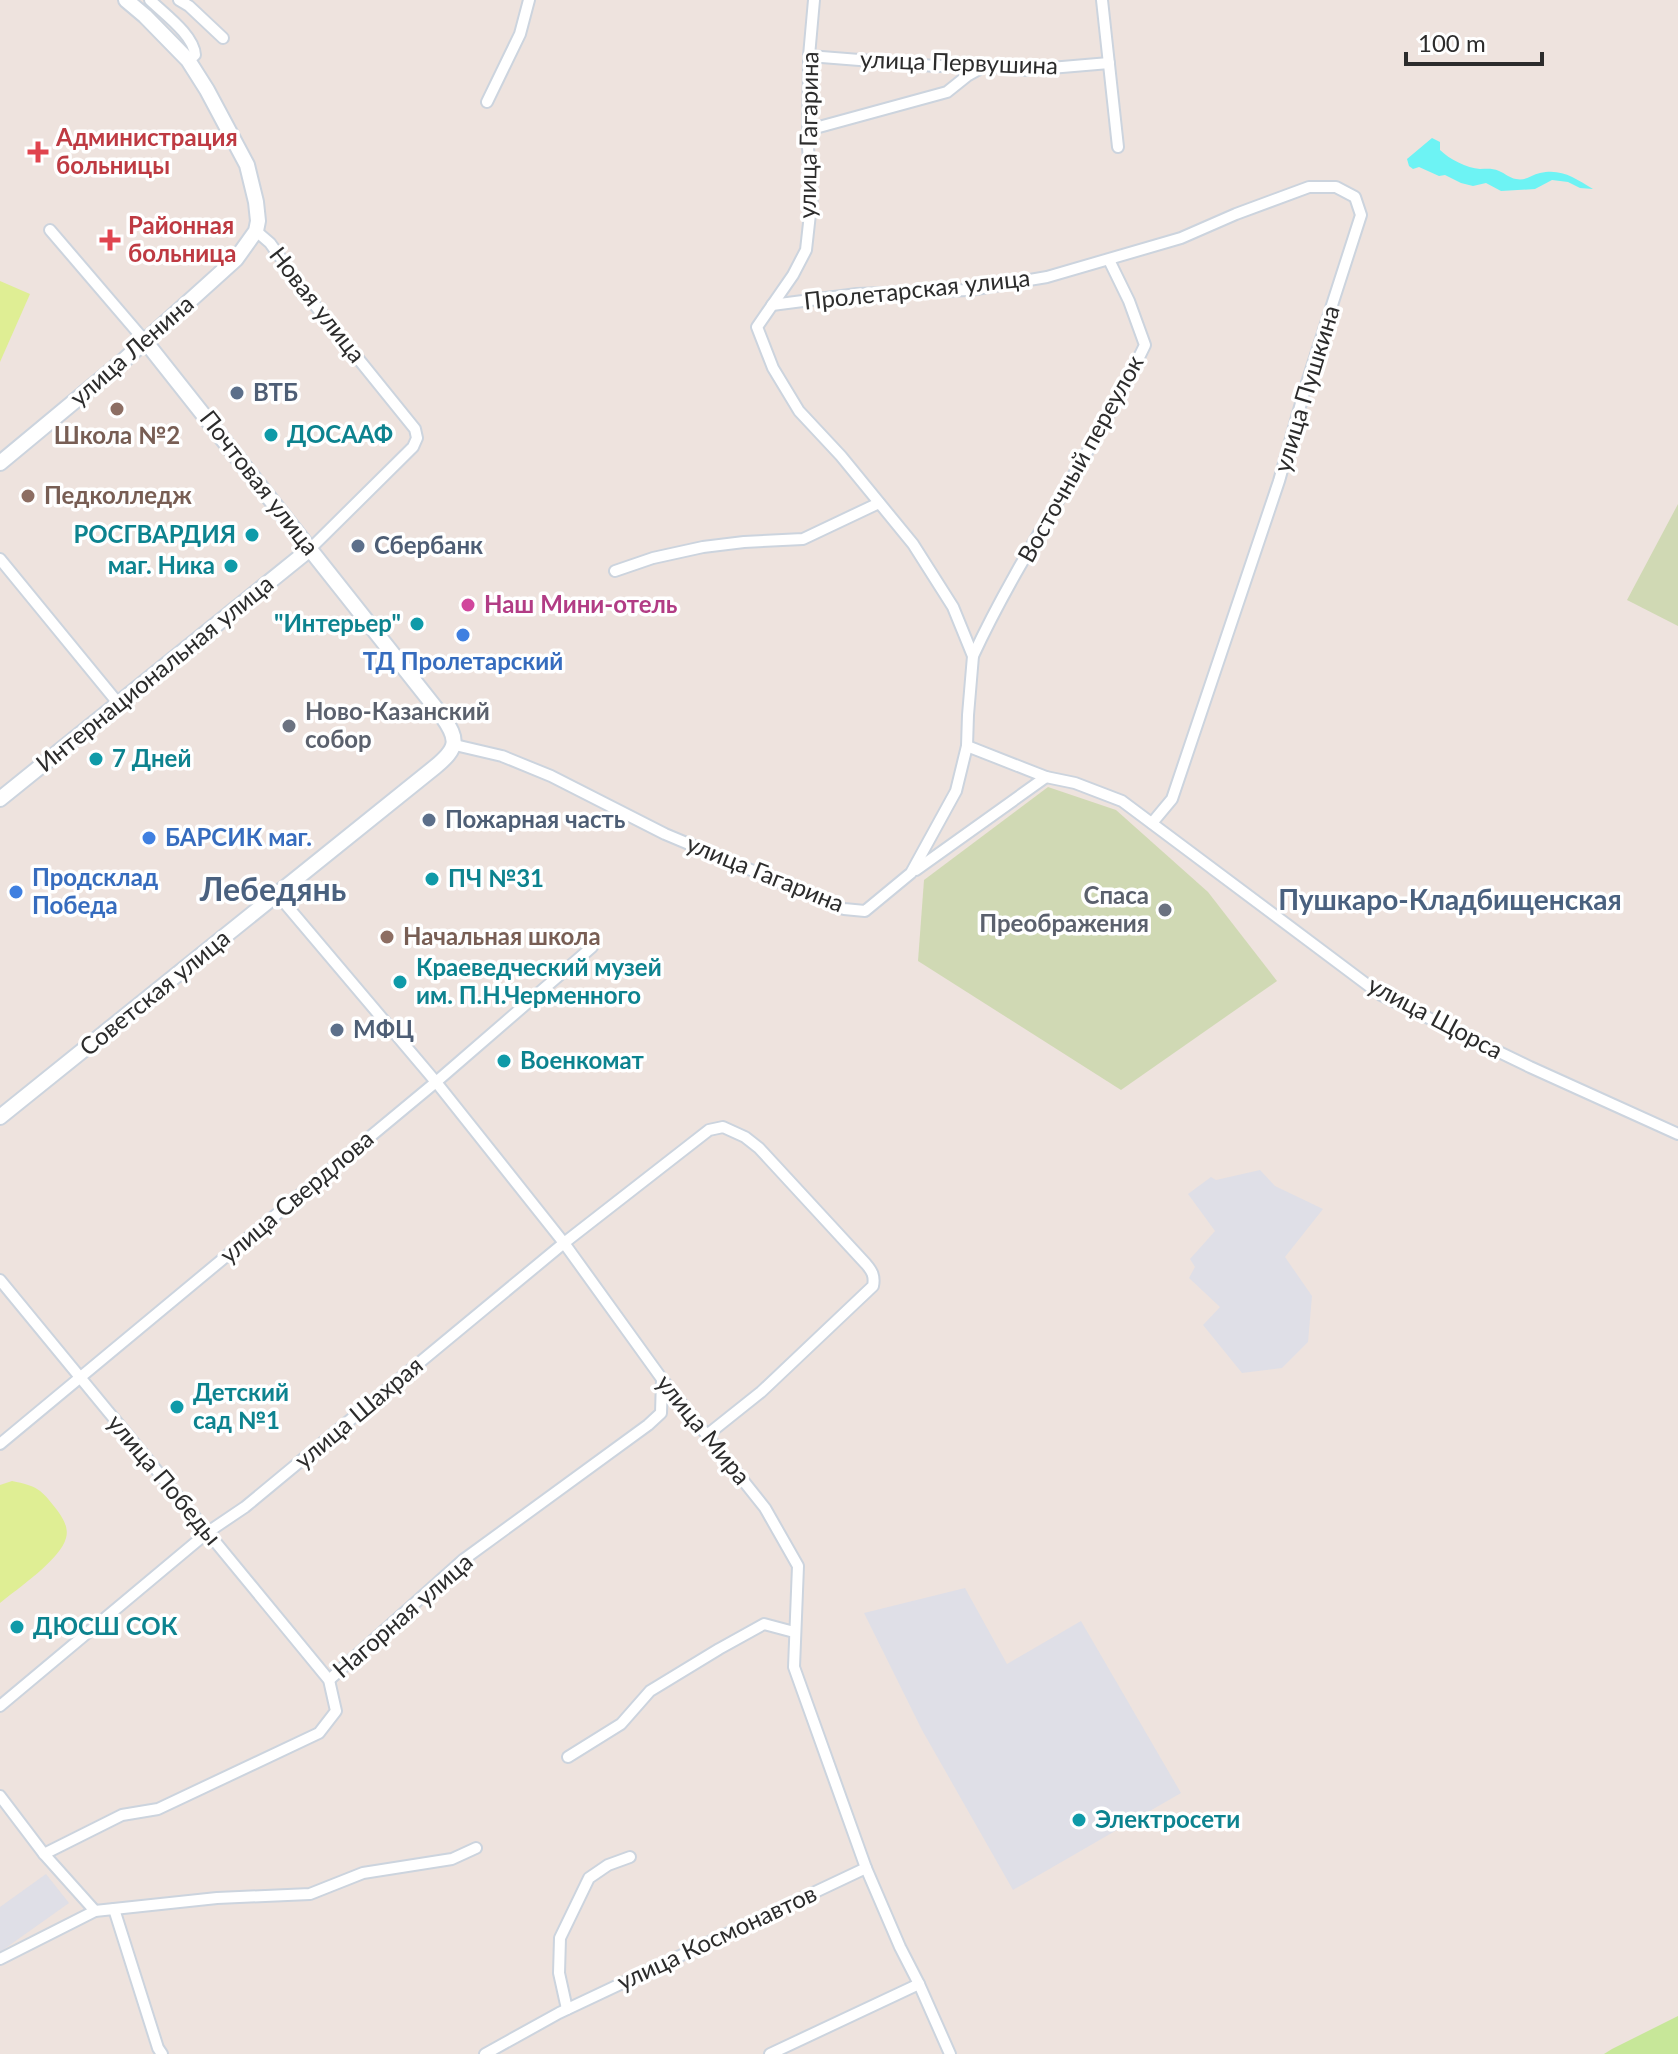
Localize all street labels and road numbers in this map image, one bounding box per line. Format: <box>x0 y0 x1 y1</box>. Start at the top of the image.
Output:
street label: улица Первушина <box>860 44 1059 79</box>
street label: улица Гагарина <box>792 51 823 219</box>
street label: Новая улица <box>264 240 372 368</box>
street label: Пролетарская улица <box>802 262 1031 315</box>
street label: улица Ленина <box>63 288 199 411</box>
street label: улица Пушкина <box>1266 302 1345 475</box>
street label: Восточный переулок <box>1011 349 1149 567</box>
street label: Почтовая улица <box>195 404 326 560</box>
street label: Интернациональная улица <box>30 568 278 777</box>
street label: улица Гагарина <box>683 828 849 917</box>
street label: Советская улица <box>73 922 235 1061</box>
street label: улица Щорса <box>1363 969 1508 1064</box>
street label: улица Свердлова <box>213 1123 379 1269</box>
street label: улица Шахрая <box>288 1350 428 1474</box>
street label: улица Мира <box>651 1368 757 1490</box>
street label: улица Победы <box>102 1408 228 1550</box>
street label: Нагорная улица <box>326 1546 478 1683</box>
street label: улица Космонавтов <box>612 1878 821 1996</box>

